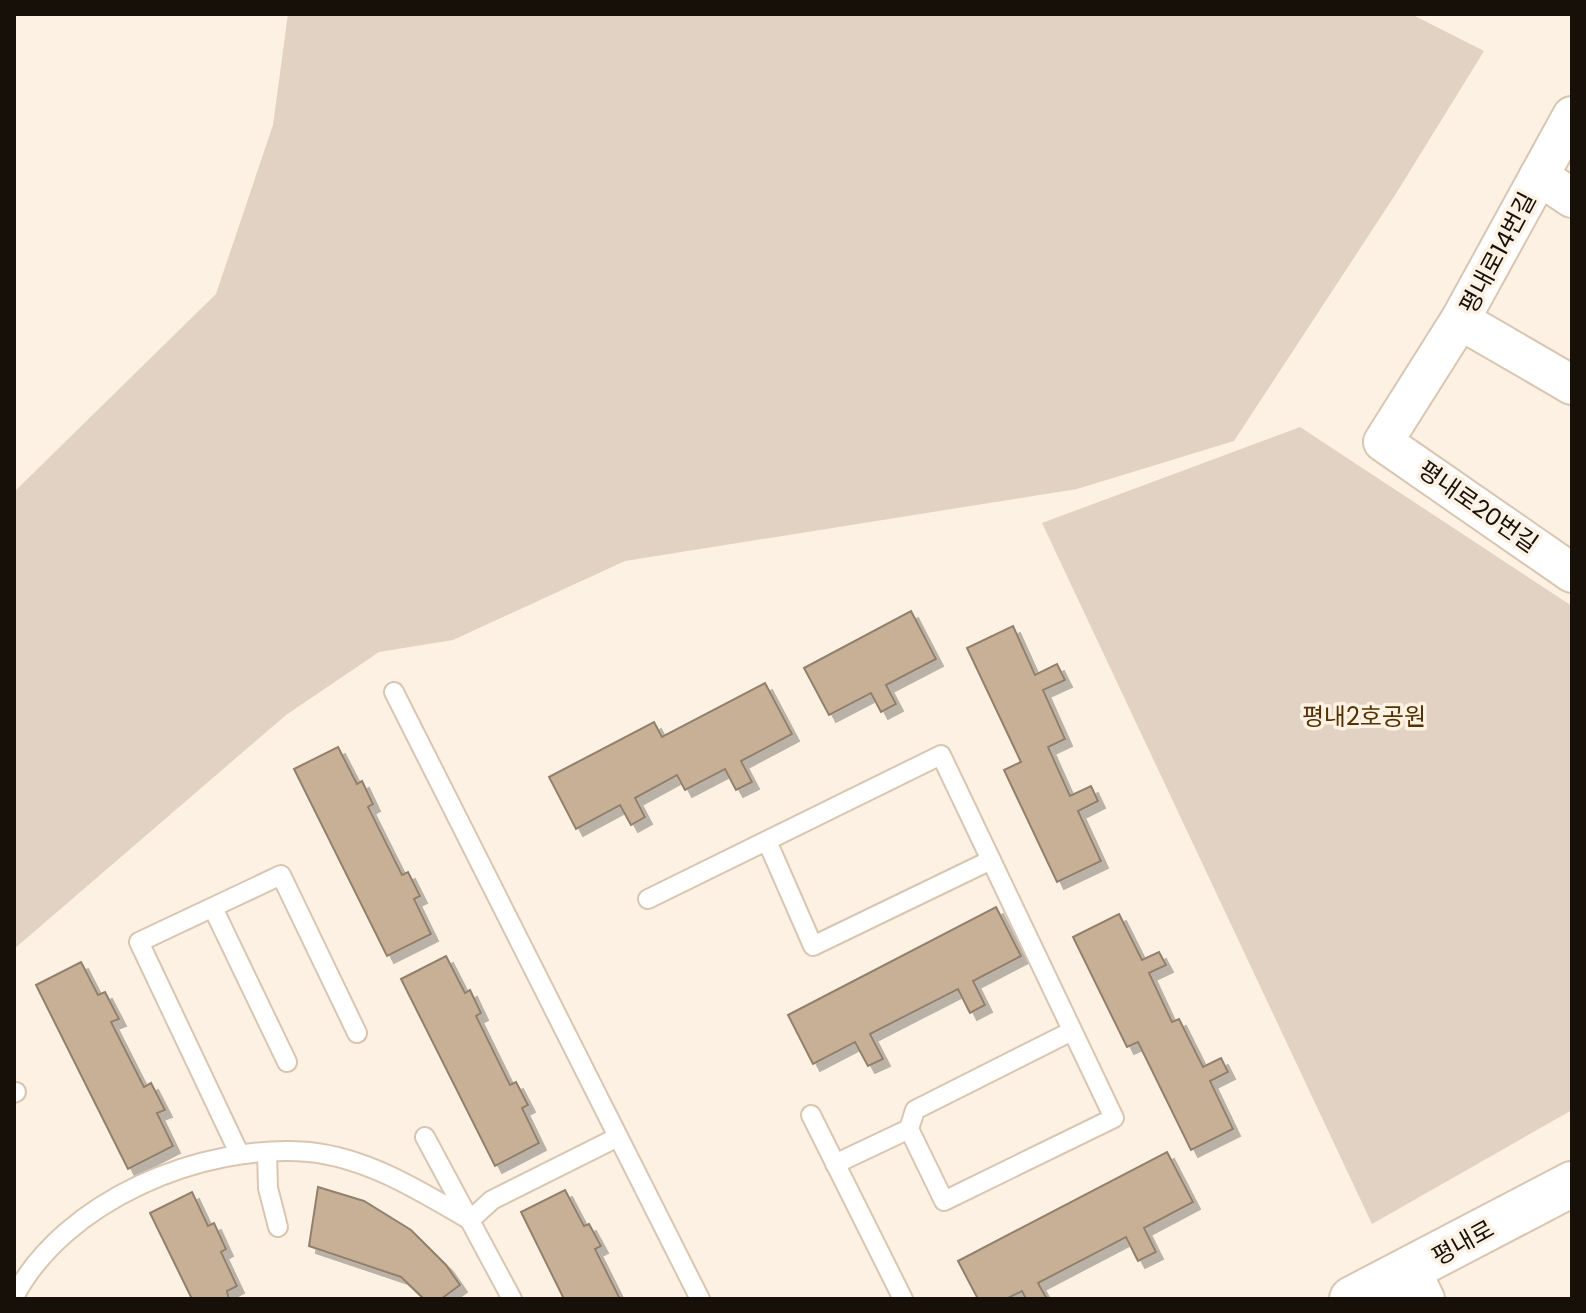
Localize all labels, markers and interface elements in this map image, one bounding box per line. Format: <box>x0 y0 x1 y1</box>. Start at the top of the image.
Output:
street label: 평내로14번길 <box>1452 186 1543 319</box>
street label: 평내로20번길 <box>1412 453 1545 560</box>
park label: 평내2호공원 <box>1302 700 1426 733</box>
street label: 평내로 <box>1426 1212 1500 1273</box>

